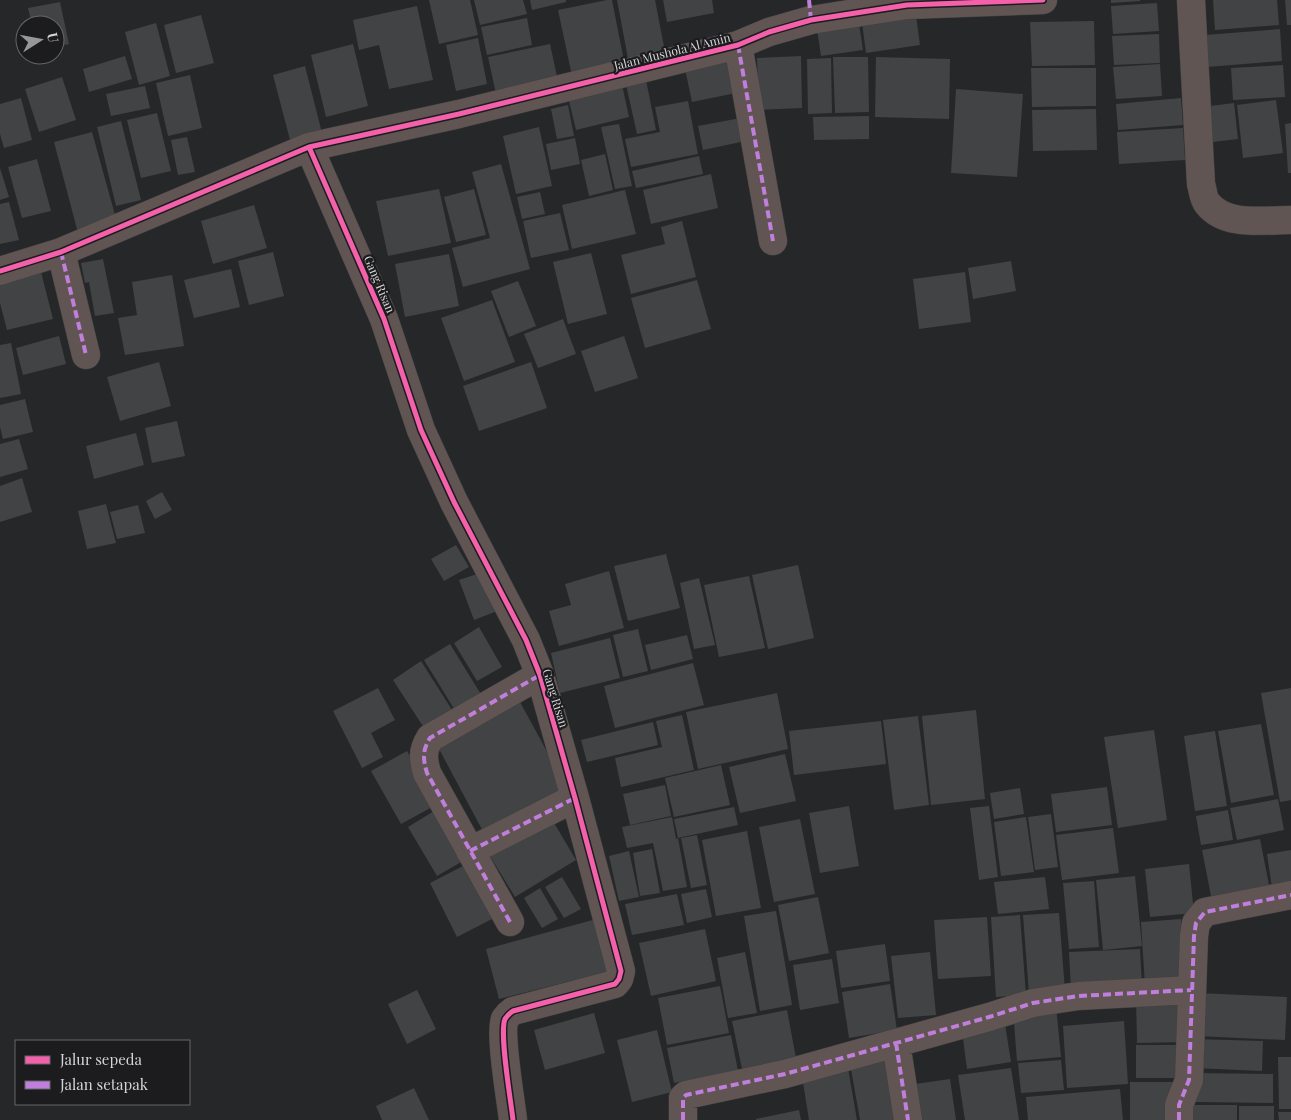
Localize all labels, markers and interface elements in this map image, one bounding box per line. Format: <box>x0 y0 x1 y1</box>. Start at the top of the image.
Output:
north arrow <box>15 15 65 65</box>
street label: Jalan Mushola Al Amin <box>611 29 732 73</box>
text: U <box>43 31 64 44</box>
street label: Gang Risan <box>361 253 399 315</box>
street label: Gang Risan <box>540 667 572 729</box>
legend <box>15 1040 190 1105</box>
text: Jalur sepeda <box>59 1049 142 1069</box>
text: Jalan setapak <box>59 1074 149 1094</box>

